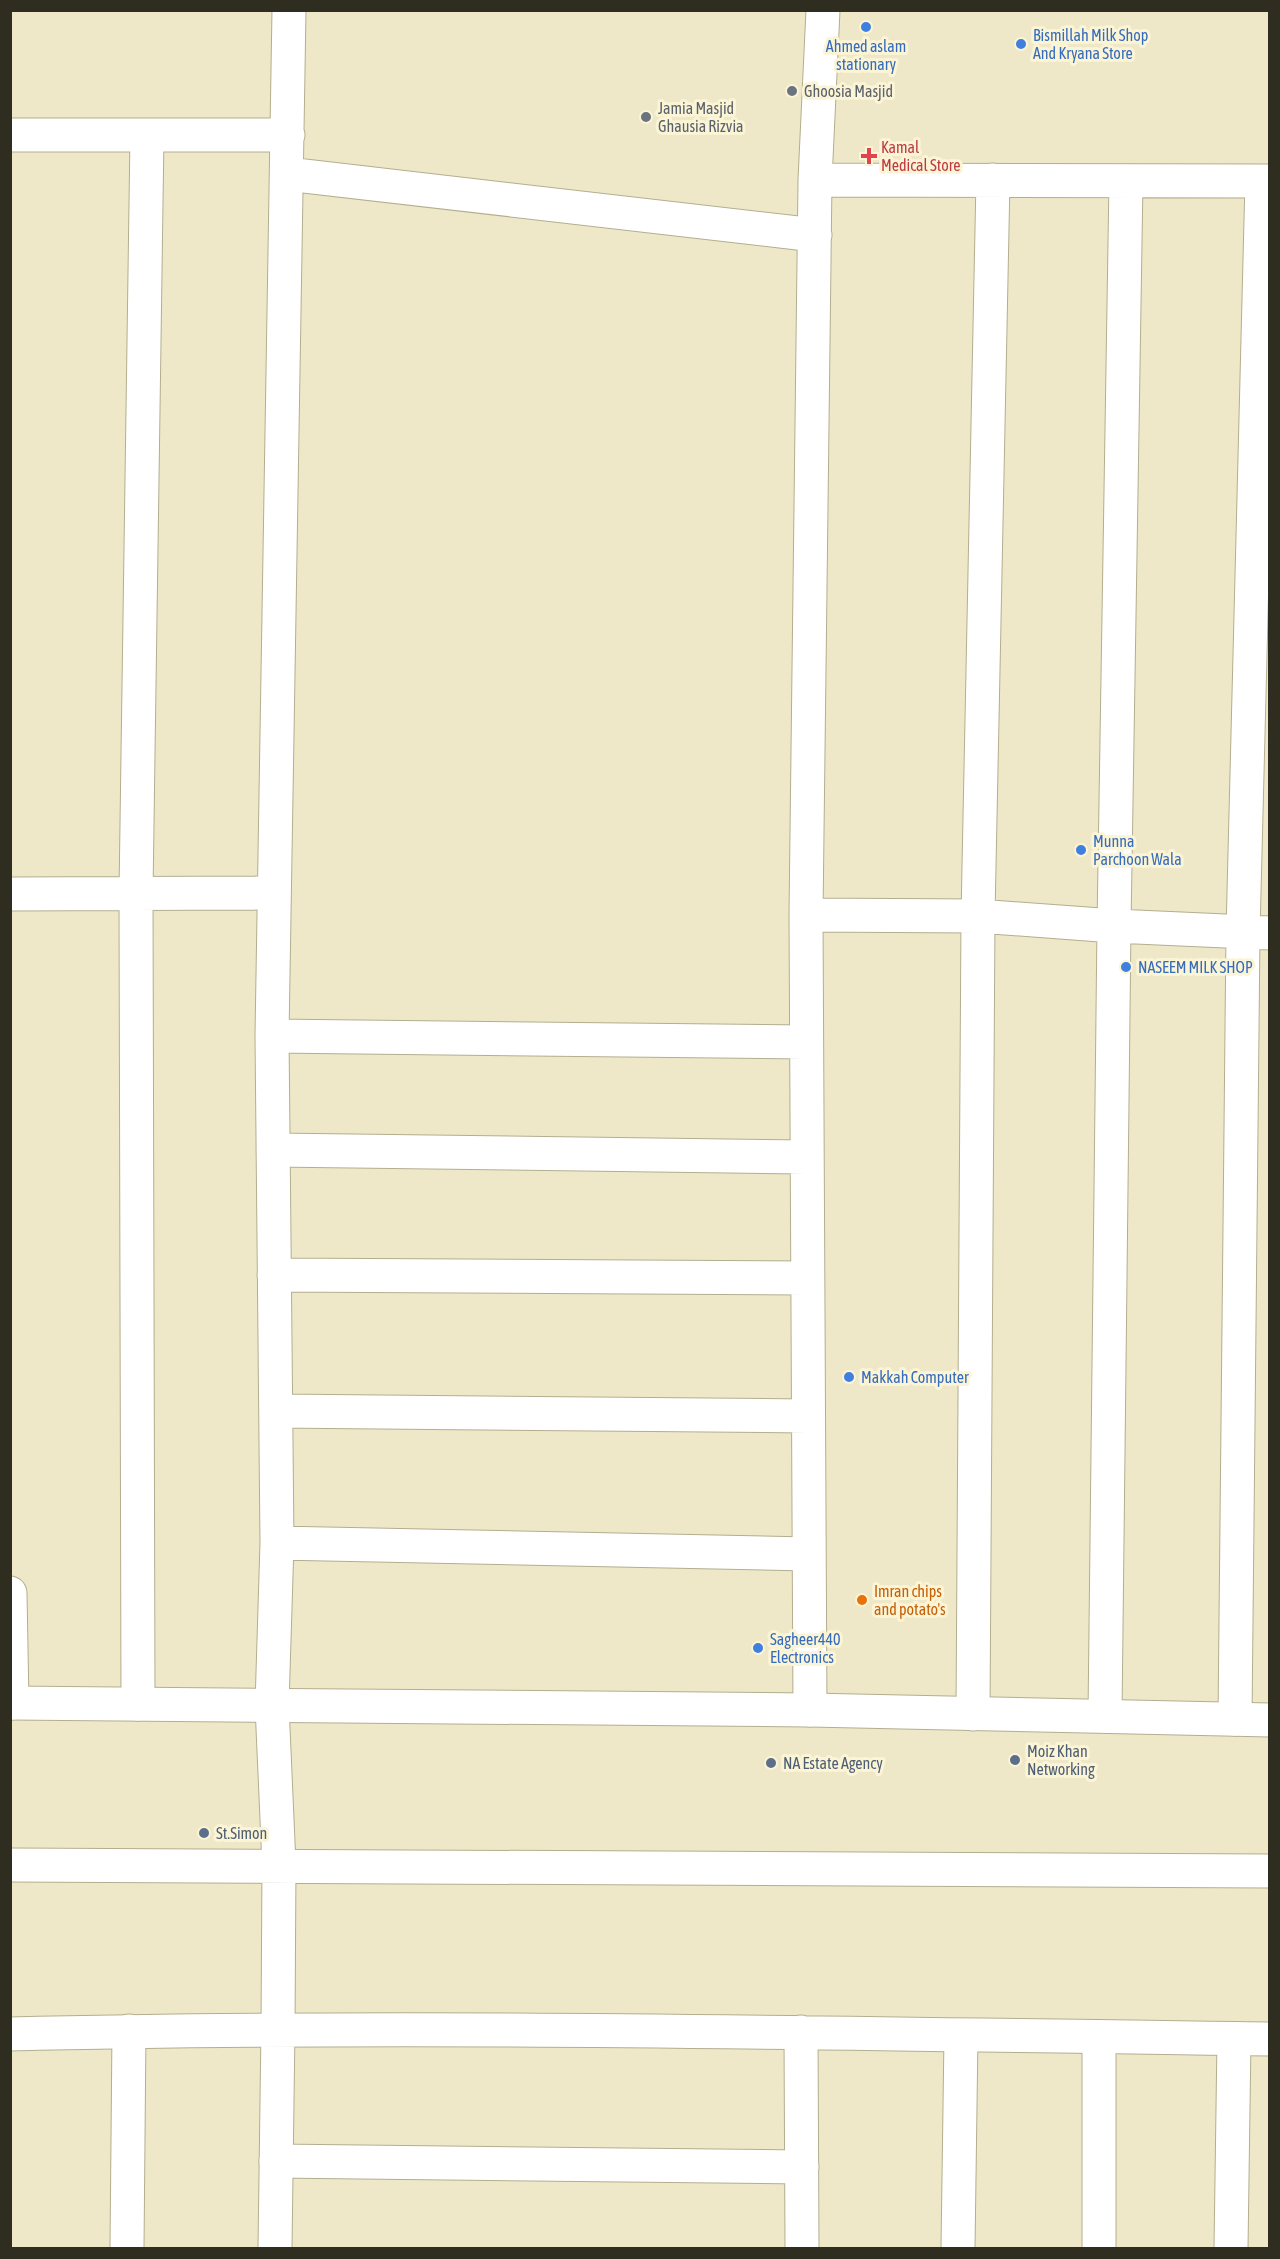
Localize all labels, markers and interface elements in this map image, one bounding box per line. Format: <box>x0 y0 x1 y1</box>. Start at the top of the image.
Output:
marker: Ahmed aslam stationary <box>859 20 873 34</box>
place label: Bismillah Milk Shop And Kryana Store <box>1033 26 1148 63</box>
place label: Ahmed aslam stationary <box>826 37 906 74</box>
marker: Bismillah Milk Shop And Kryana Store <box>1014 37 1028 51</box>
place label: Ghoosia Masjid <box>804 82 893 101</box>
marker: Ghoosia Masjid <box>785 84 799 98</box>
place label: Jamia Masjid Ghausia Rizvia <box>658 99 744 135</box>
marker: Jamia Masjid Ghausia Rizvia <box>639 110 653 124</box>
place label: Kamal Medical Store <box>881 138 961 174</box>
marker: Kamal Medical Store <box>862 149 876 163</box>
place label: Munna Parchoon Wala <box>1093 832 1182 868</box>
marker: Munna Parchoon Wala <box>1074 843 1088 857</box>
place label: NASEEM MILK SHOP <box>1138 958 1253 976</box>
marker: NASEEM MILK SHOP <box>1119 960 1133 974</box>
place label: Makkah Computer <box>861 1368 969 1387</box>
marker: Makkah Computer <box>842 1370 856 1384</box>
place label: Imran chips and potato's <box>874 1582 946 1619</box>
marker: Imran chips and potato's <box>855 1593 869 1607</box>
place label: Sagheer440 Electronics <box>770 1630 841 1666</box>
marker: Sagheer440 Electronics <box>751 1641 765 1655</box>
place label: Moiz Khan Networking <box>1027 1742 1095 1779</box>
marker: Moiz Khan Networking <box>1008 1753 1022 1767</box>
place label: NA Estate Agency <box>783 1754 883 1773</box>
marker: NA Estate Agency <box>764 1756 778 1770</box>
place label: St.Simon <box>216 1824 267 1842</box>
marker: St.Simon <box>197 1826 211 1840</box>

